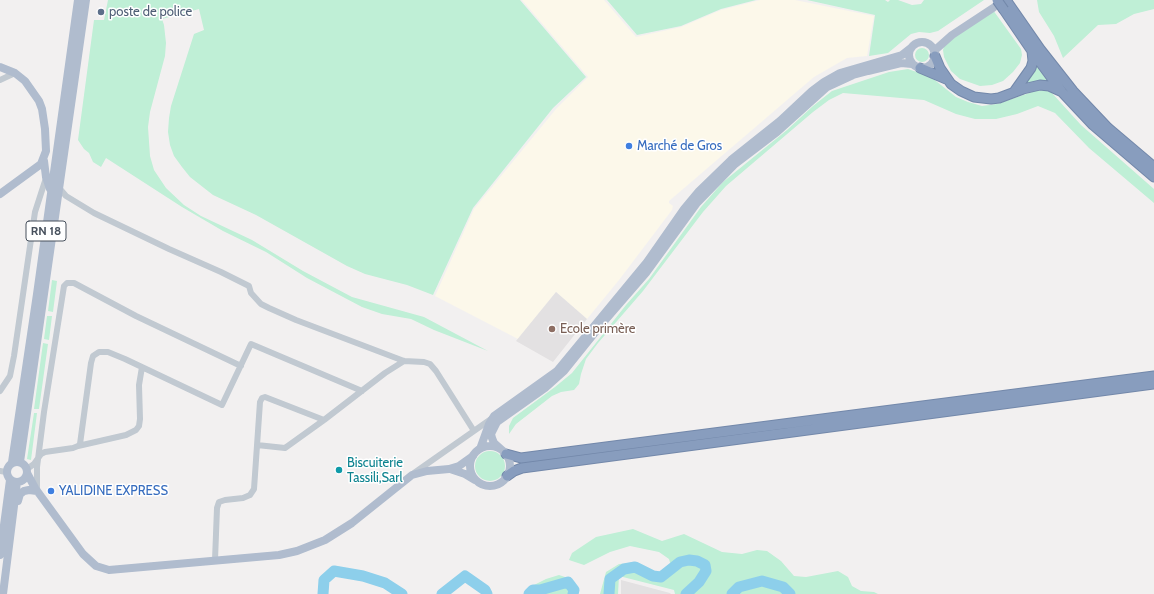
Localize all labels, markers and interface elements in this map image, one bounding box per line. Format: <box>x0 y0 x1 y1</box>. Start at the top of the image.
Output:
place label: poste de police <box>109 4 192 20</box>
marker: poste de police <box>96 7 106 17</box>
place label: Marché de Gros <box>637 138 722 154</box>
marker: Marché de Gros <box>624 141 634 151</box>
road number: RN 18 <box>26 221 66 241</box>
place label: Ecole primère <box>560 321 635 337</box>
marker: Ecole primère <box>547 324 557 334</box>
place label: Biscuiterie Tassili,Sarl <box>347 455 403 486</box>
marker: Biscuiterie Tassili,Sarl <box>334 465 344 475</box>
place label: YALIDINE EXPRESS <box>59 483 168 499</box>
marker: YALIDINE EXPRESS <box>46 486 56 496</box>

